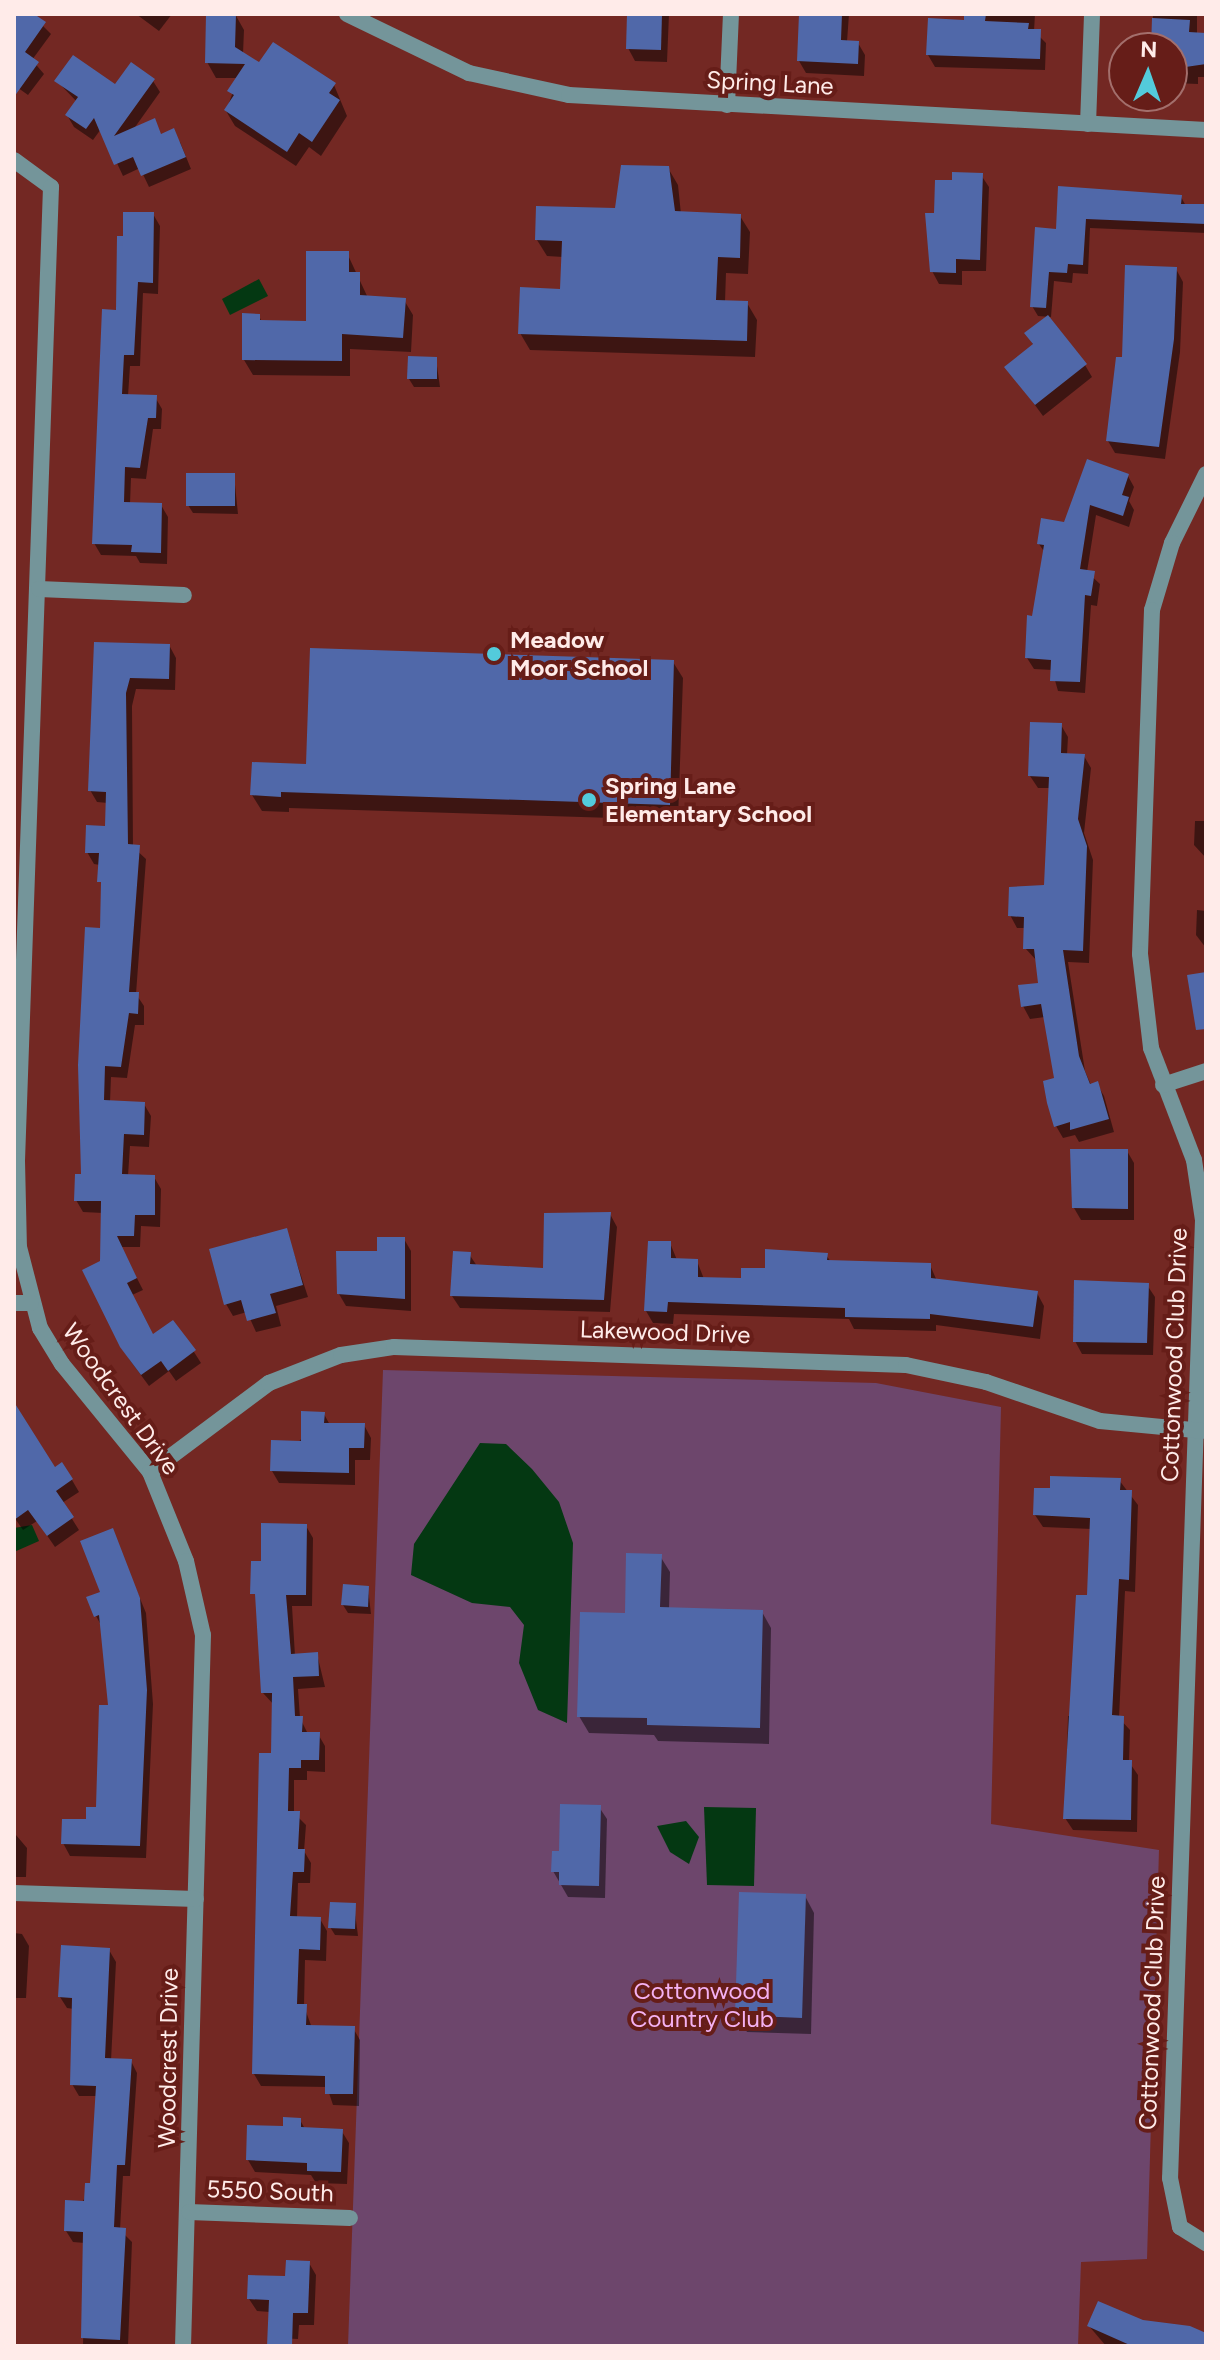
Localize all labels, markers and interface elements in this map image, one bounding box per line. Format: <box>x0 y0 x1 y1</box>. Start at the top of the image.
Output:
north arrow <box>1108 32 1188 112</box>
text: N <box>1140 36 1158 63</box>
street label: Spring Lane <box>706 65 834 101</box>
place label: Meadow Moor School <box>510 626 648 682</box>
marker: Meadow Moor School <box>485 645 503 663</box>
place label: Spring Lane Elementary School <box>605 772 812 828</box>
marker: Spring Lane Elementary School <box>580 791 598 809</box>
street label: Cottonwood Club Drive <box>1155 1227 1193 1483</box>
street label: Lakewood Drive <box>579 1315 751 1349</box>
street label: Woodcrest Drive <box>56 1318 186 1480</box>
street label: Cottonwood Club Drive <box>1133 1875 1171 2131</box>
street label: Woodcrest Drive <box>152 1968 184 2148</box>
park label: Cottonwood Country Club <box>630 1977 774 2033</box>
street label: 5550 South <box>206 2174 334 2208</box>

